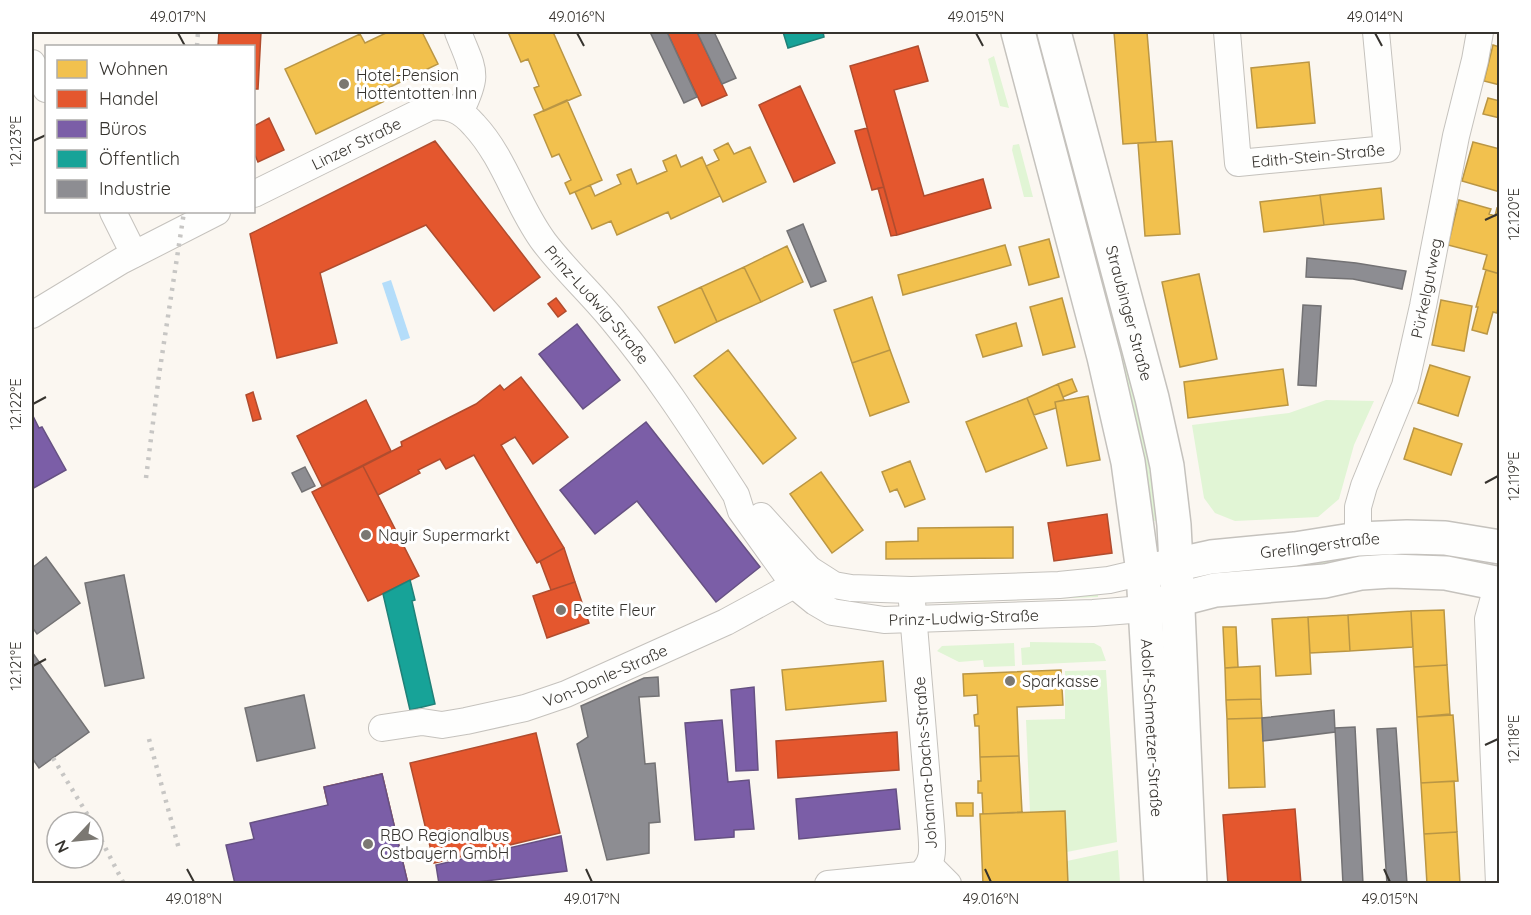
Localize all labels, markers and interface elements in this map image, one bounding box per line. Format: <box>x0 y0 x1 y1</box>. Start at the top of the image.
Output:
text: 49.017°N <box>150 7 206 26</box>
text: 49.016°N <box>549 7 605 26</box>
text: 49.015°N <box>948 7 1004 26</box>
text: 49.014°N <box>1347 7 1403 26</box>
legend <box>45 45 255 213</box>
text: Wohnen <box>99 57 168 80</box>
place label: Hotel-Pension Hottentotten Inn <box>356 65 477 103</box>
marker: Hotel-Pension Hottentotten Inn <box>337 77 351 91</box>
text: Handel <box>99 87 159 110</box>
street label: Linzer Straße <box>308 113 404 174</box>
text: 12.123°E <box>6 115 25 167</box>
text: Büros <box>99 117 147 140</box>
street label: Edith-Stein-Straße <box>1250 139 1386 172</box>
text: Öffentlich <box>99 147 180 170</box>
text: Industrie <box>99 177 171 200</box>
text: 12.120°E <box>1504 188 1523 240</box>
street label: Pürkelgutweg <box>1406 236 1446 340</box>
street label: Prinz-Ludwig-Straße <box>541 241 654 368</box>
street label: Straubinger Straße <box>1102 243 1157 383</box>
text: 12.122°E <box>6 378 25 430</box>
text: 12.119°E <box>1504 452 1523 500</box>
place label: Nayir Supermarkt <box>378 525 510 545</box>
marker: Nayir Supermarkt <box>359 528 373 542</box>
street label: Greflingerstraße <box>1259 528 1380 562</box>
place label: Petite Fleur <box>573 600 656 620</box>
marker: Petite Fleur <box>554 603 568 617</box>
street label: Prinz-Ludwig-Straße <box>888 605 1039 630</box>
street label: Adolf-Schmetzer-Straße <box>1137 638 1167 818</box>
street label: Von-Donle-Straße <box>540 640 671 711</box>
text: 12.121°E <box>6 642 25 690</box>
place label: Sparkasse <box>1022 671 1099 691</box>
marker: Sparkasse <box>1003 674 1017 688</box>
street label: Johanna-Dachs-Straße <box>909 676 941 850</box>
text: 12.118°E <box>1504 715 1523 763</box>
north arrow <box>45 810 105 870</box>
place label: RBO Regionalbus Ostbayern GmbH <box>380 825 509 863</box>
text: N <box>50 837 73 856</box>
marker: RBO Regionalbus Ostbayern GmbH <box>361 837 375 851</box>
text: 49.018°N <box>166 889 222 908</box>
text: 49.017°N <box>564 889 620 908</box>
text: 49.016°N <box>963 889 1019 908</box>
text: 49.015°N <box>1362 889 1418 908</box>

